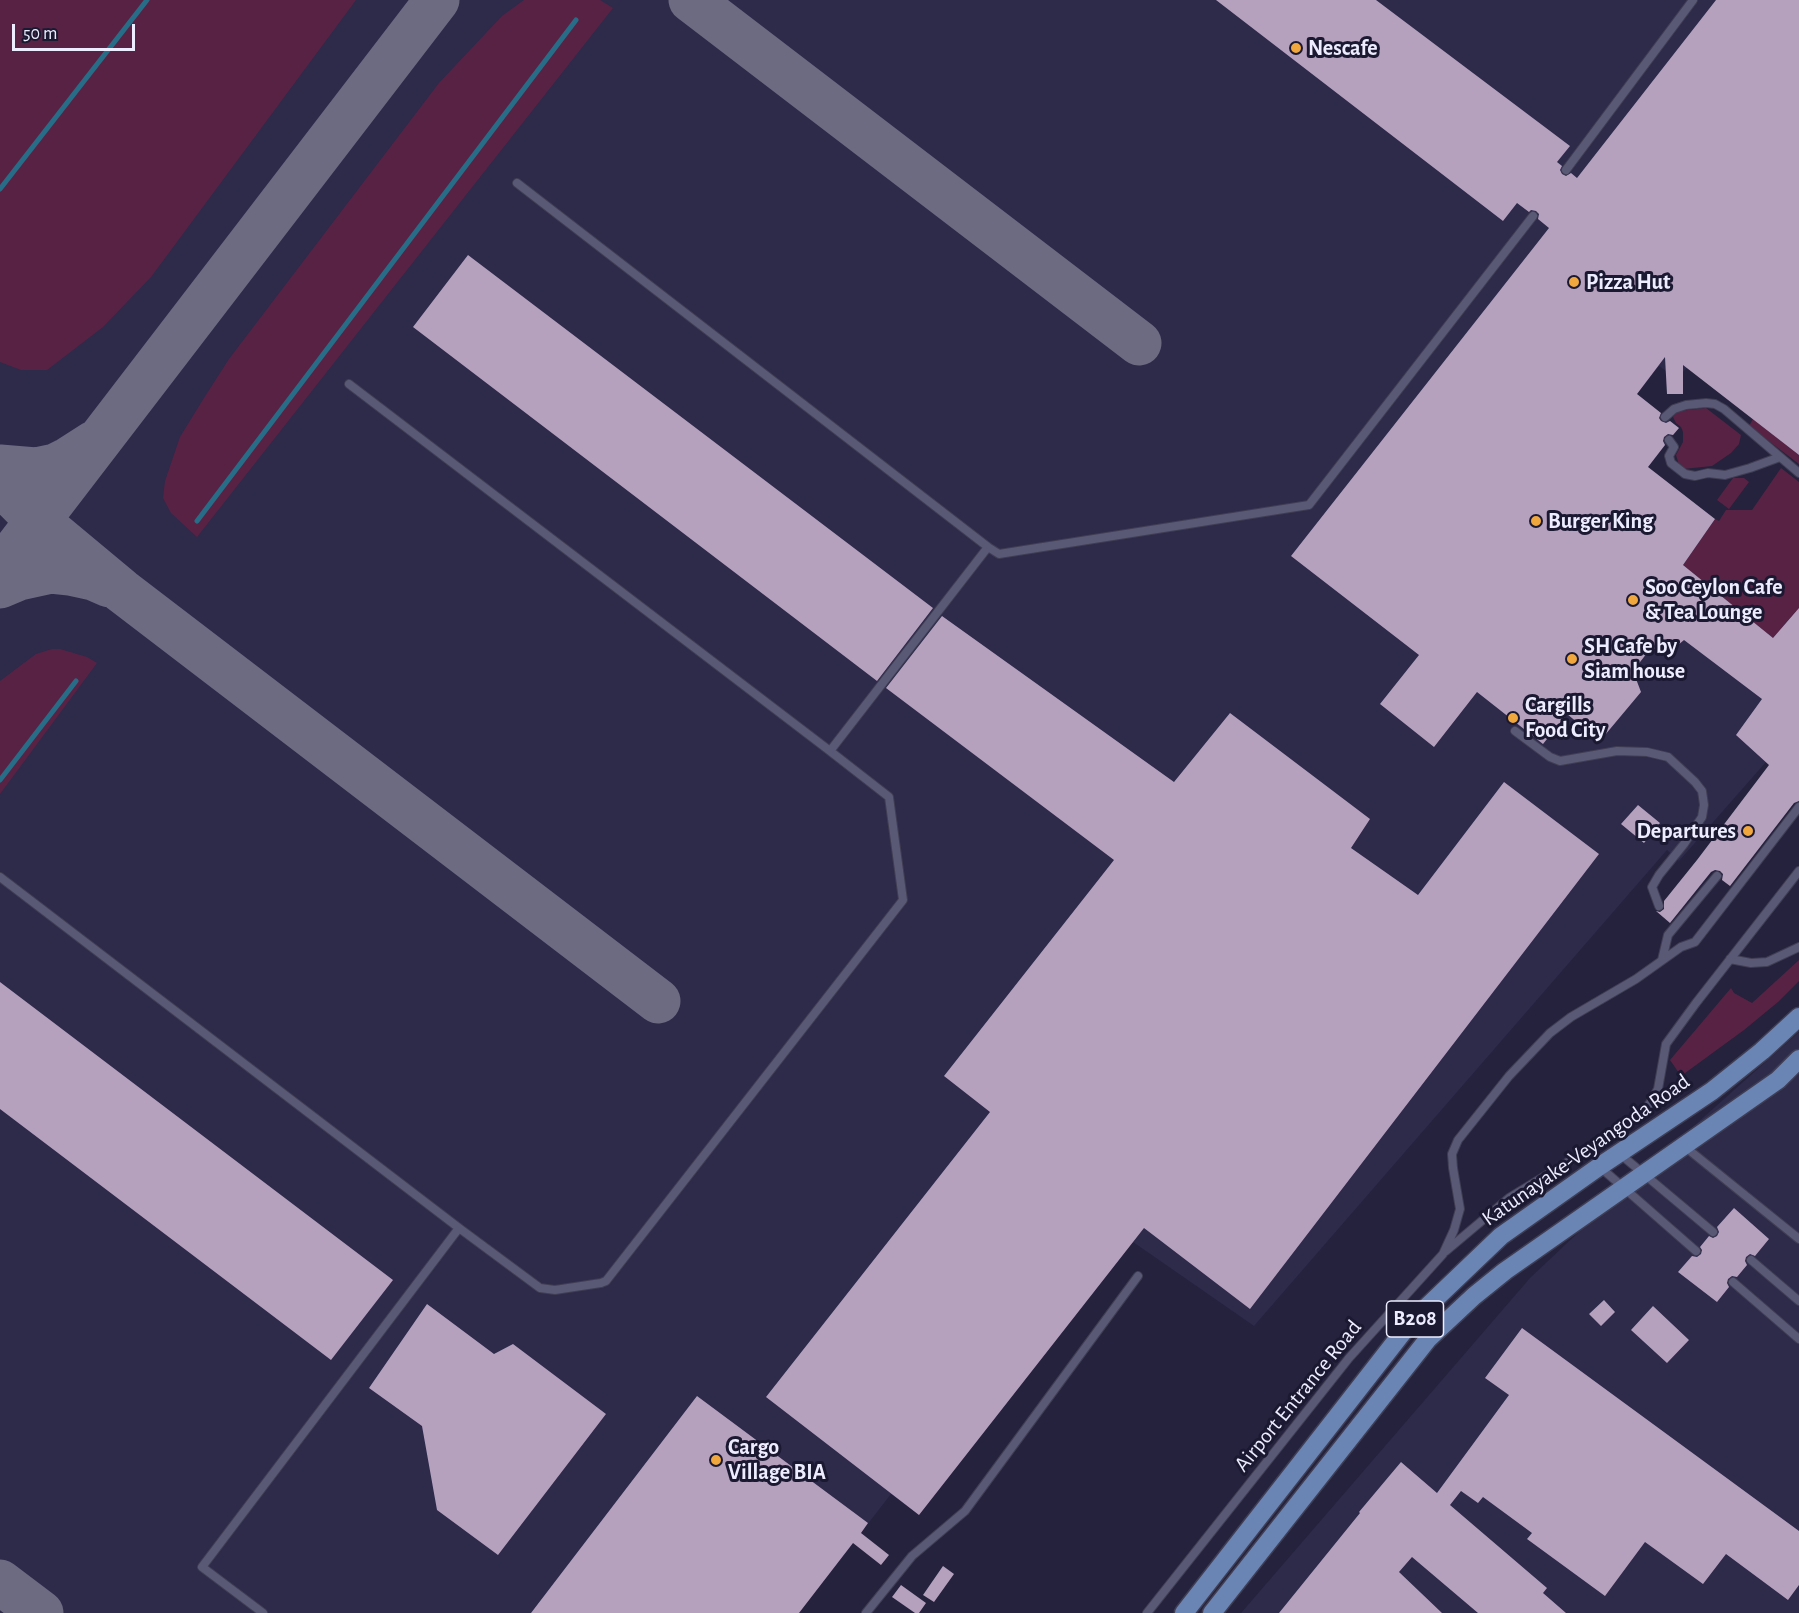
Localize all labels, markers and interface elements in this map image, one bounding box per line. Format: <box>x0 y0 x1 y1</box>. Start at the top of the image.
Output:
scale bar <box>15 12 138 50</box>
text: 50 m <box>23 25 57 43</box>
place label: Nescafe <box>1308 35 1378 61</box>
marker: Nescafe <box>1289 41 1303 55</box>
place label: Pizza Hut <box>1586 269 1670 295</box>
marker: Pizza Hut <box>1567 275 1581 289</box>
place label: Burger King <box>1548 508 1653 534</box>
marker: Burger King <box>1529 514 1543 528</box>
place label: Soo Ceylon Cafe & Tea Lounge <box>1645 574 1783 626</box>
marker: Soo Ceylon Cafe & Tea Lounge <box>1626 593 1640 607</box>
place label: SH Cafe by Siam house <box>1584 633 1685 684</box>
marker: SH Cafe by Siam house <box>1565 652 1579 666</box>
place label: Cargills Food City <box>1525 692 1605 744</box>
marker: Cargills Food City <box>1506 711 1520 725</box>
place label: Departures <box>1636 818 1736 844</box>
marker: Departures <box>1741 824 1755 838</box>
street label: Katunayake-Veyangoda Road <box>1477 1068 1695 1232</box>
road number: B208 <box>1386 1301 1444 1337</box>
street label: Airport Entrance Road <box>1229 1315 1367 1477</box>
place label: Cargo Village BIA <box>728 1434 826 1486</box>
marker: Cargo Village BIA <box>709 1453 723 1467</box>

